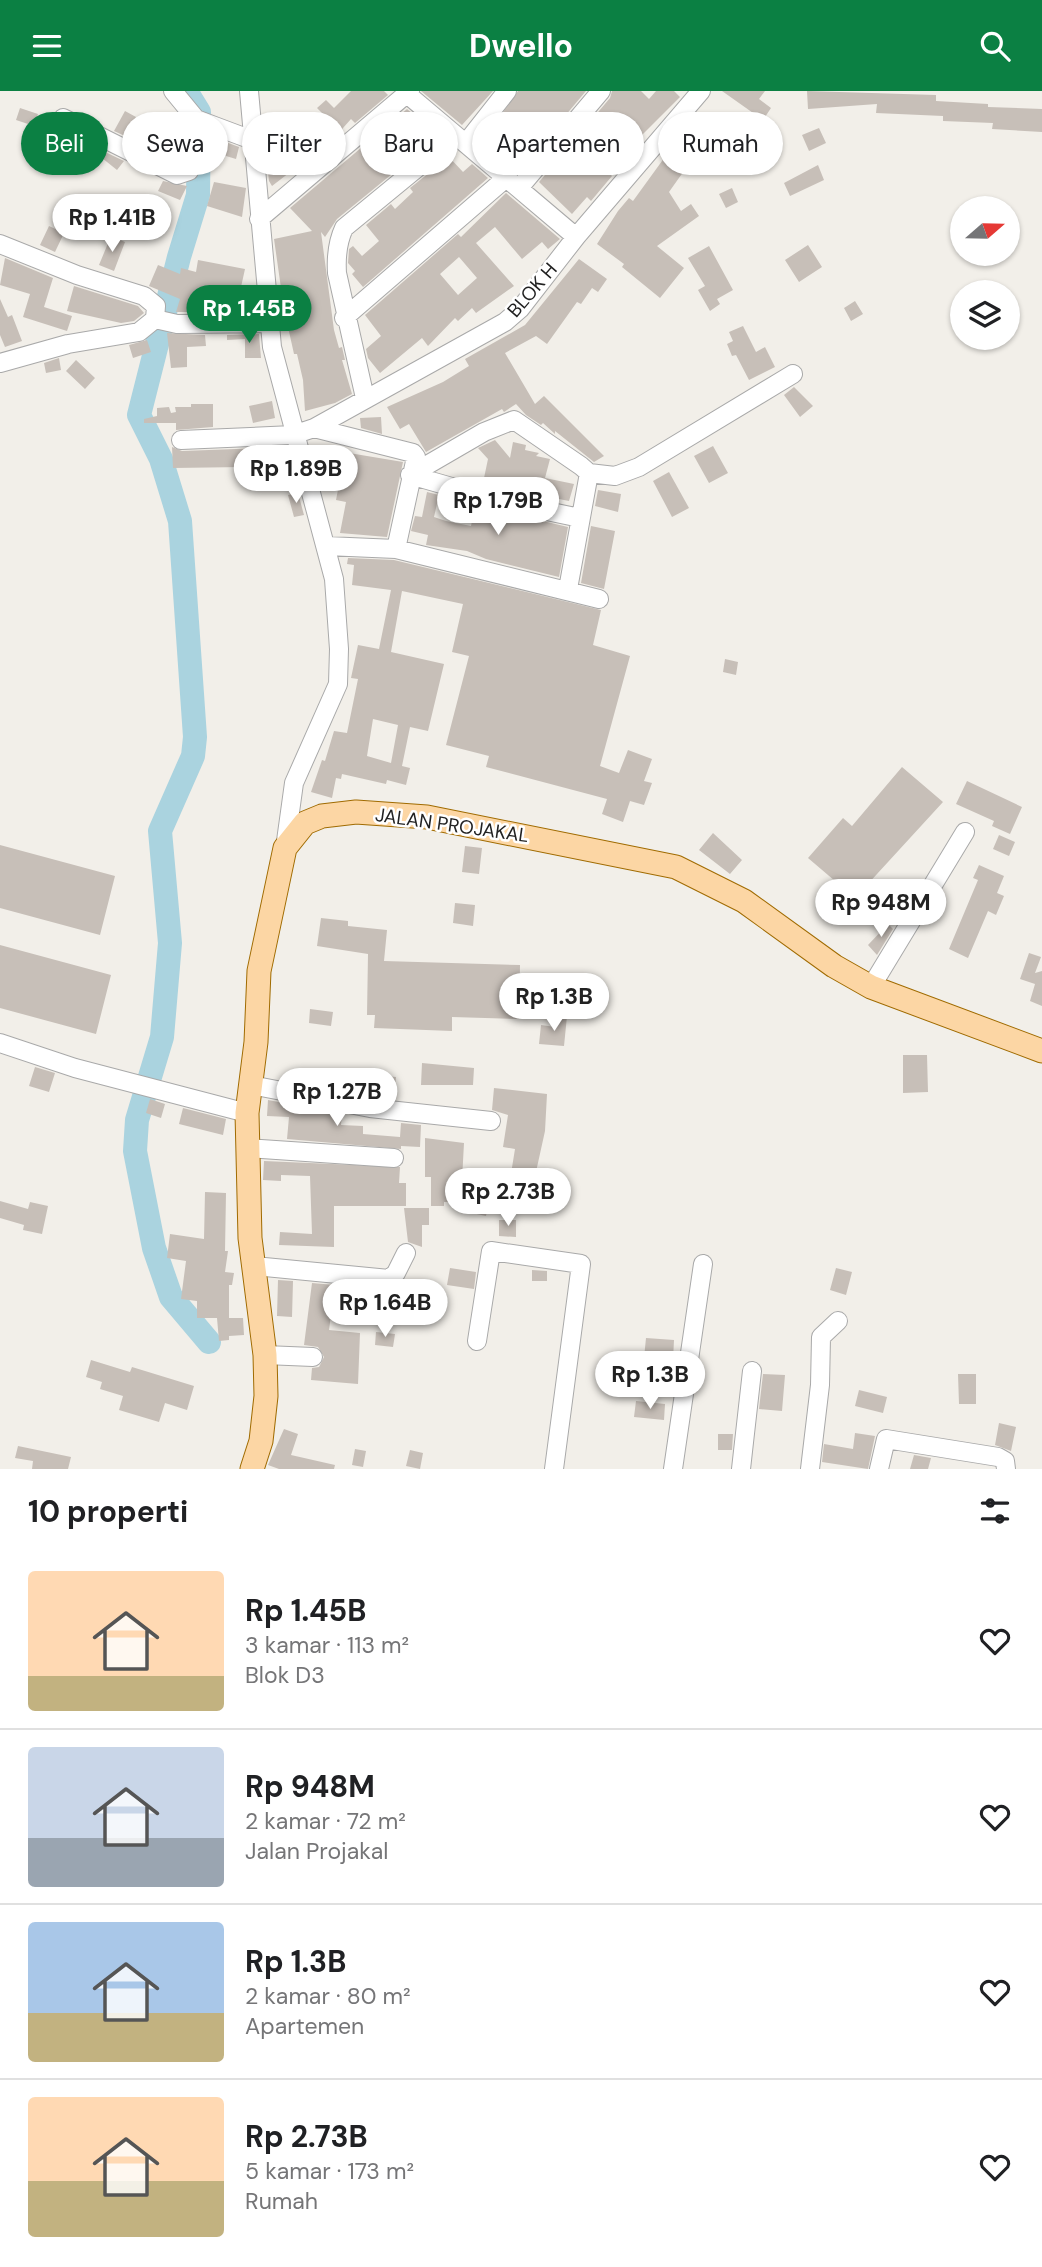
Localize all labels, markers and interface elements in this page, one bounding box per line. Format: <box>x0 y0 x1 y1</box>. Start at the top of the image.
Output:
text: Dwello <box>469 25 573 67</box>
icon: menu <box>28 27 66 65</box>
icon: search <box>976 27 1014 65</box>
chip: Beli <box>21 112 108 175</box>
chip: Sewa <box>122 112 228 175</box>
chip: Filter <box>242 112 346 175</box>
chip: Baru <box>360 112 458 175</box>
chip: Apartemen <box>472 112 644 175</box>
chip: Rumah <box>658 112 783 175</box>
pin: Rp 1.41B <box>40 195 184 254</box>
north arrow <box>950 196 1020 266</box>
map controls <box>950 196 1020 350</box>
text: Rp 1.41B <box>68 202 156 232</box>
street label: BLOK H <box>502 258 562 322</box>
button: layers <box>950 280 1020 350</box>
pin: Rp 1.45B <box>177 285 321 345</box>
text: Rp 1.45B <box>202 293 296 323</box>
pin: Rp 1.89B <box>224 445 368 505</box>
text: Rp 1.89B <box>250 453 342 483</box>
pin: Rp 1.79B <box>426 477 570 537</box>
text: Rp 1.79B <box>453 485 543 515</box>
street label: JALAN PROJAKAL <box>374 802 530 848</box>
pin: Rp 948M <box>816 879 946 939</box>
text: Rp 948M <box>831 887 931 917</box>
pin: Rp 1.3B <box>489 974 619 1033</box>
text: Rp 1.3B <box>515 981 593 1011</box>
pin: Rp 1.27B <box>265 1069 409 1128</box>
text: Rp 1.27B <box>292 1076 382 1106</box>
pin: Rp 2.73B <box>436 1169 580 1228</box>
text: Rp 2.73B <box>461 1176 555 1206</box>
pin: Rp 1.64B <box>313 1279 457 1339</box>
text: Rp 1.64B <box>339 1287 431 1317</box>
pin: Rp 1.3B <box>585 1351 715 1411</box>
text: Rp 1.3B <box>611 1359 689 1389</box>
text: 10 properti <box>28 1492 188 1531</box>
icon: filters <box>976 1492 1014 1530</box>
text: Rp 1.45B <box>245 1591 366 1630</box>
icon: home <box>84 1599 168 1683</box>
icon: heart <box>976 1622 1014 1660</box>
text: 3 kamar · 113 m² <box>245 1630 409 1660</box>
text: Blok D3 <box>245 1660 325 1690</box>
text: Rp 948M <box>245 1767 375 1806</box>
icon: home <box>84 1775 168 1859</box>
icon: heart <box>976 1798 1014 1836</box>
text: 2 kamar · 72 m² <box>245 1806 406 1836</box>
text: Jalan Projakal <box>245 1836 388 1866</box>
text: Rp 1.3B <box>245 1942 346 1981</box>
icon: home <box>84 1950 168 2034</box>
icon: heart <box>976 1973 1014 2011</box>
text: 2 kamar · 80 m² <box>245 1981 411 2011</box>
text: Apartemen <box>245 2011 364 2041</box>
text: Rp 2.73B <box>245 2117 368 2156</box>
icon: home <box>84 2125 168 2209</box>
icon: heart <box>976 2148 1014 2186</box>
text: 5 kamar · 173 m² <box>245 2156 414 2186</box>
text: Rumah <box>245 2186 318 2216</box>

